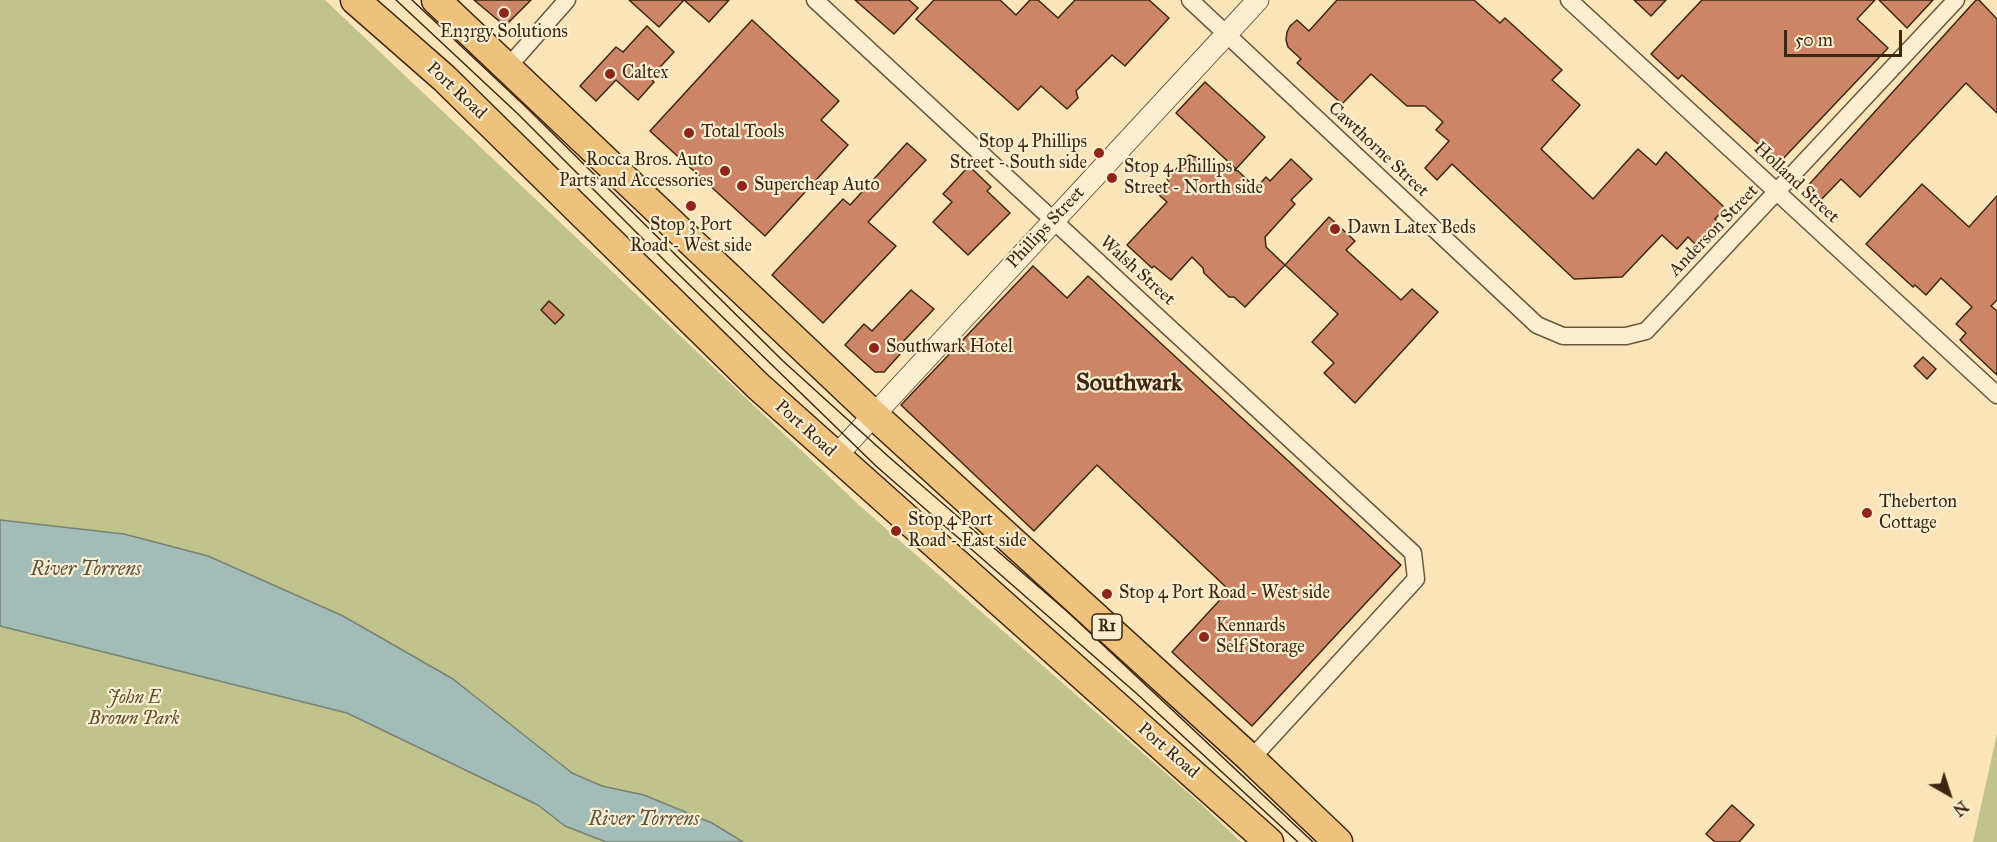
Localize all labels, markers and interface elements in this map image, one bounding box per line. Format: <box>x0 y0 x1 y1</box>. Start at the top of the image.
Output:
marker: En3rgy Solutions <box>497 6 511 20</box>
scale bar <box>1787 18 1906 56</box>
place label: En3rgy Solutions <box>440 22 568 44</box>
text: 50 m <box>1795 29 1833 51</box>
street label: Port Road <box>421 58 491 124</box>
place label: Caltex <box>622 63 668 85</box>
marker: Caltex <box>603 67 617 81</box>
street label: Cawthorne Street <box>1323 98 1433 202</box>
place label: Total Tools <box>701 122 784 144</box>
marker: Total Tools <box>682 126 696 140</box>
place label: Stop 4 Phillips Street - South side <box>950 132 1087 174</box>
street label: Holland Street <box>1749 138 1843 228</box>
marker: Stop 4 Phillips Street - South side <box>1092 146 1106 160</box>
place label: Rocca Bros. Auto Parts and Accessories <box>559 150 713 192</box>
place label: Stop 4 Phillips Street - North side <box>1124 157 1263 200</box>
marker: Rocca Bros. Auto Parts and Accessories <box>718 164 732 178</box>
marker: Stop 4 Phillips Street - North side <box>1105 171 1119 185</box>
place label: Supercheap Auto <box>754 175 880 197</box>
marker: Supercheap Auto <box>735 179 749 193</box>
street label: Anderson Street <box>1665 181 1763 281</box>
street label: Phillips Street <box>1003 183 1089 273</box>
marker: Stop 3 Port Road - West side <box>684 199 698 213</box>
place label: Stop 3 Port Road - West side <box>630 215 752 258</box>
place label: Dawn Latex Beds <box>1347 218 1476 240</box>
marker: Dawn Latex Beds <box>1328 222 1342 236</box>
street label: Walsh Street <box>1095 232 1179 310</box>
place label: Southwark Hotel <box>886 337 1013 359</box>
marker: Southwark Hotel <box>867 341 881 355</box>
district label: Southwark <box>1076 370 1182 398</box>
street label: Port Road <box>770 396 840 462</box>
place label: Theberton Cottage <box>1879 492 1957 534</box>
marker: Theberton Cottage <box>1860 506 1874 520</box>
place label: Stop 4 Port Road - East side <box>908 510 1027 552</box>
marker: Stop 4 Port Road - East side <box>889 524 903 538</box>
water label: River Torrens <box>31 558 141 582</box>
place label: Stop 4 Port Road - West side <box>1119 583 1330 605</box>
marker: Stop 4 Port Road - West side <box>1100 587 1114 601</box>
road number: R1 <box>1092 614 1122 640</box>
place label: Kennards Self Storage <box>1216 616 1305 658</box>
marker: Kennards Self Storage <box>1197 630 1211 644</box>
park label: John E Brown Park <box>88 688 180 730</box>
street label: Port Road <box>1133 718 1203 784</box>
north arrow <box>1919 764 1979 824</box>
text: N <box>1949 797 1972 820</box>
water label: River Torrens <box>589 808 699 832</box>

